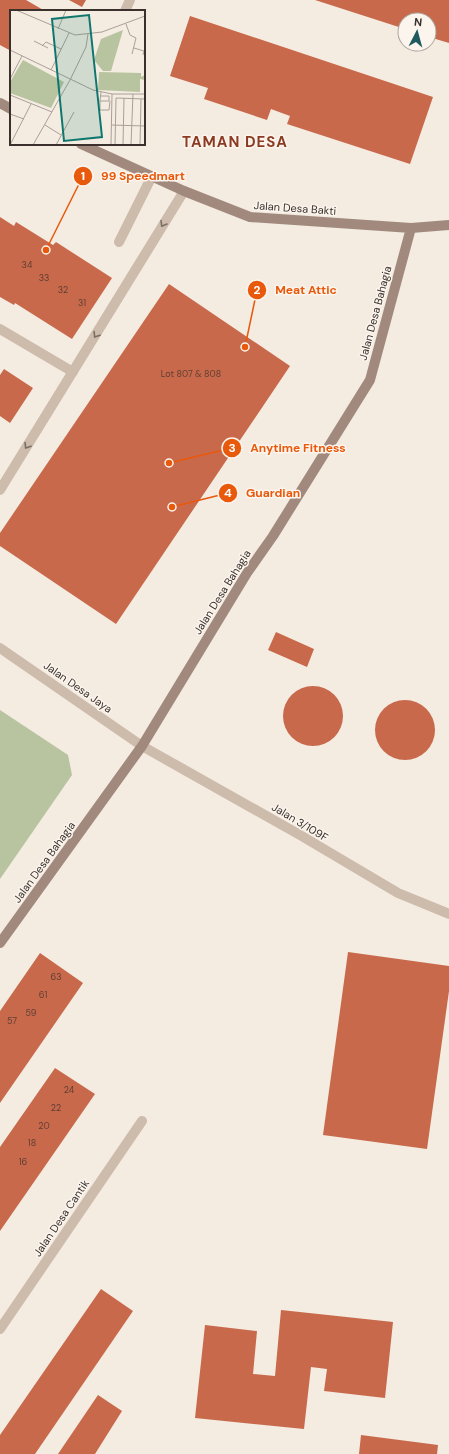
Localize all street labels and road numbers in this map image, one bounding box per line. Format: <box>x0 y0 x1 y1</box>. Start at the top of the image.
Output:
street label: Jalan Desa Bakti <box>253 198 337 218</box>
street label: Jalan Desa Bahagia <box>356 264 394 362</box>
street label: Jalan Desa Bahagia <box>190 547 254 637</box>
street label: Jalan Desa Jaya <box>41 658 115 716</box>
street label: Jalan 3/109F <box>269 800 331 844</box>
street label: Jalan Desa Bahagia <box>10 819 78 905</box>
street label: Jalan Desa Cantik <box>30 1176 92 1259</box>

